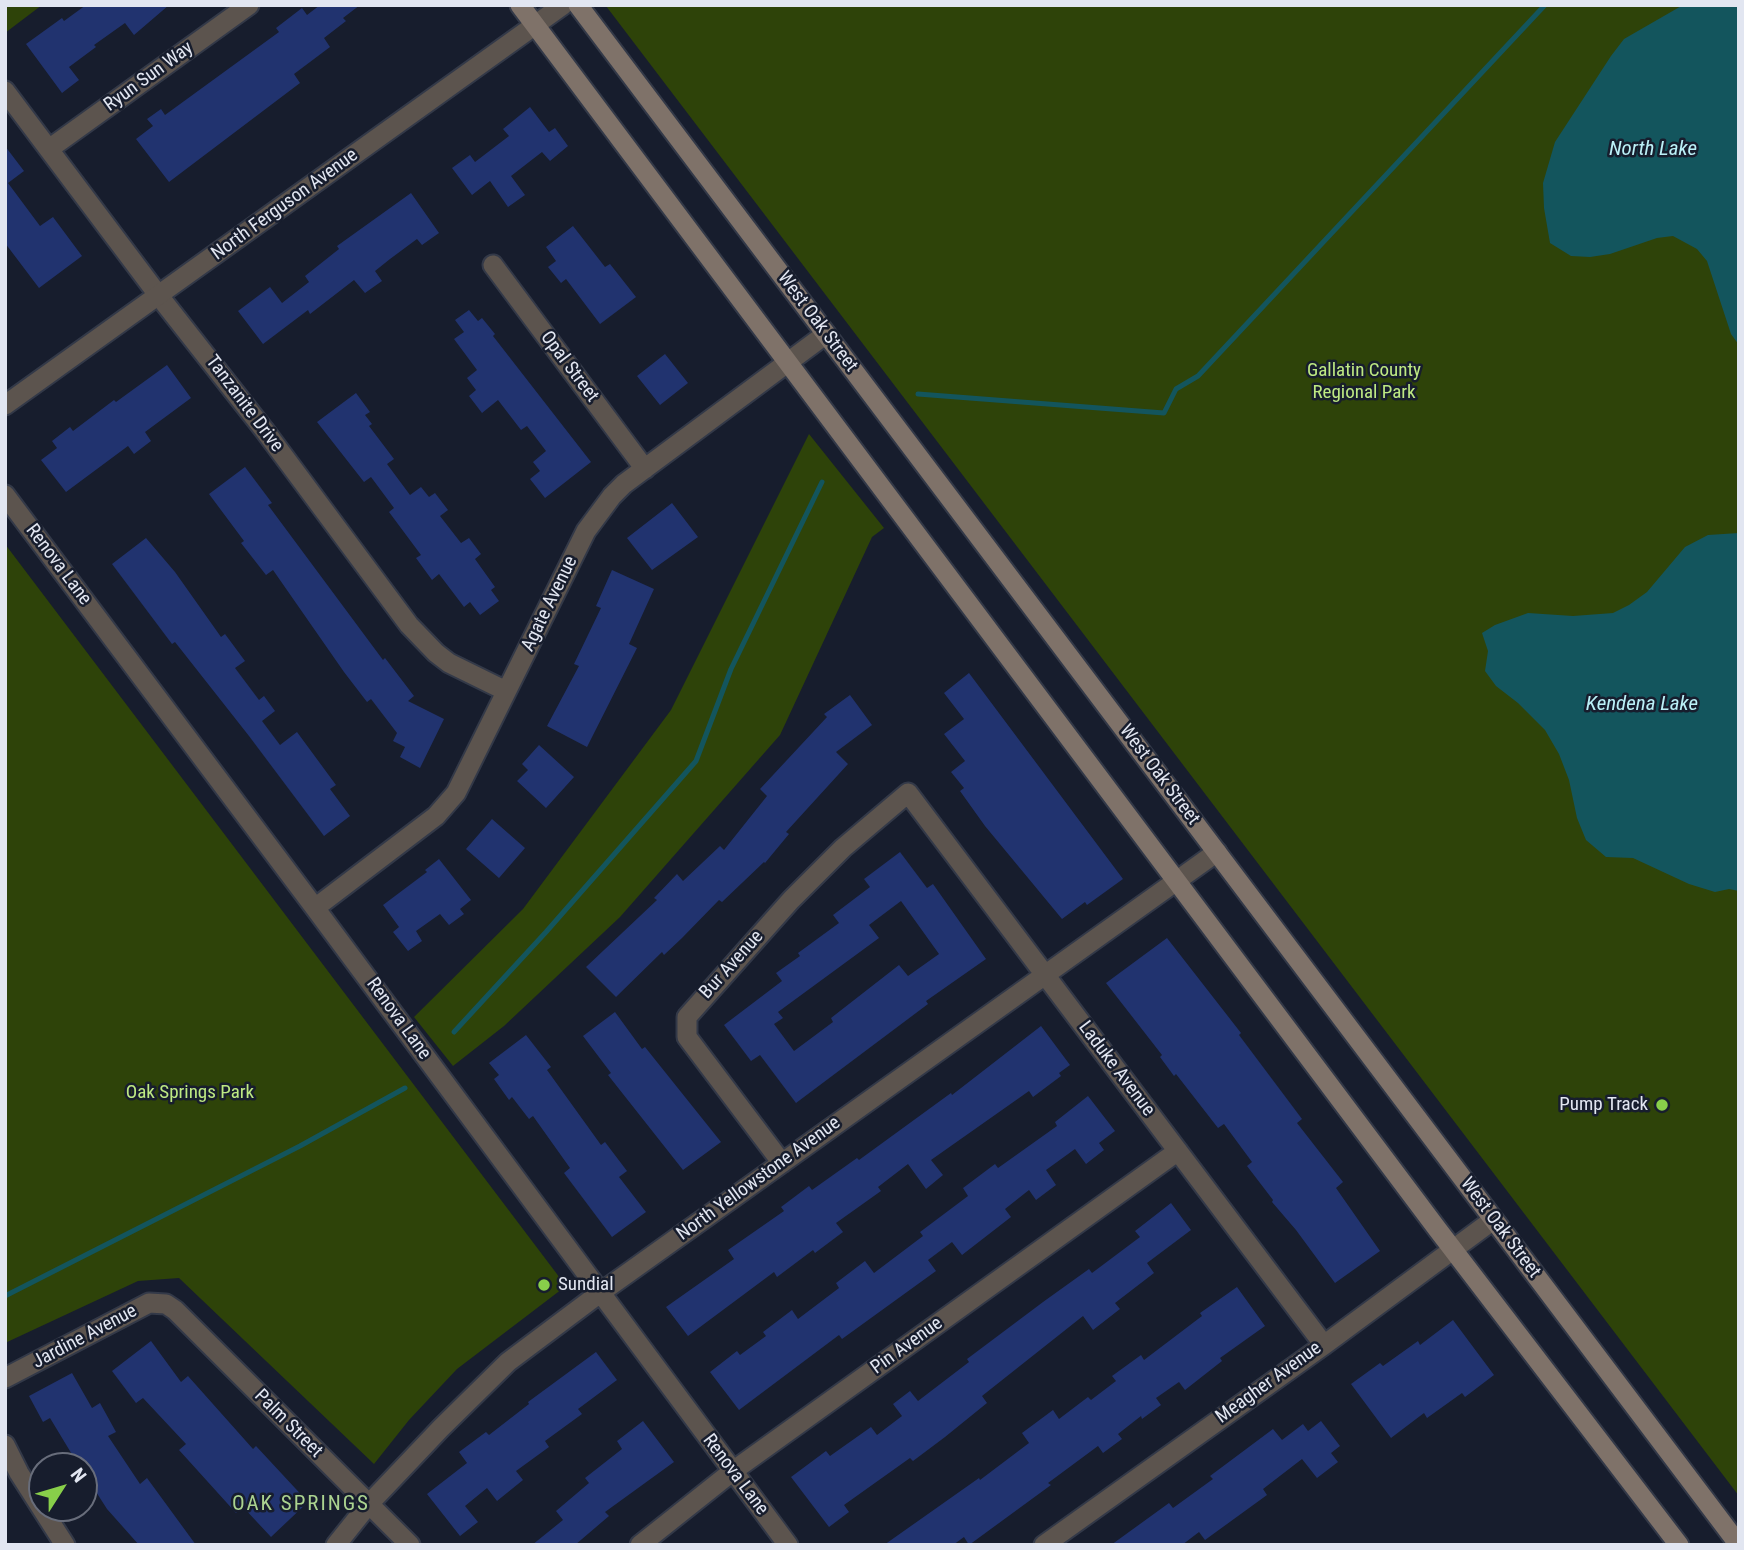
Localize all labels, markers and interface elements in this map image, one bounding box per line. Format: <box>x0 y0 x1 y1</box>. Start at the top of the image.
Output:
street label: Ryun Sun Way <box>100 37 198 117</box>
water label: North Lake <box>1609 137 1697 163</box>
street label: North Ferguson Avenue <box>207 144 363 266</box>
street label: West Oak Street <box>772 267 862 377</box>
street label: Opal Street <box>535 327 603 407</box>
street label: Tanzanite Drive <box>200 351 288 457</box>
park label: Gallatin County Regional Park <box>1307 360 1421 404</box>
street label: Renova Lane <box>20 520 96 610</box>
street label: Agate Avenue <box>517 553 583 655</box>
water label: Kendena Lake <box>1586 692 1698 718</box>
street label: West Oak Street <box>1114 720 1204 830</box>
street label: Bur Avenue <box>695 926 769 1004</box>
street label: Renova Lane <box>361 974 435 1064</box>
street label: Laduke Avenue <box>1073 1017 1159 1121</box>
park label: Oak Springs Park <box>126 1082 254 1104</box>
place label: Pump Track <box>1559 1094 1648 1116</box>
marker: Pump Track <box>1654 1097 1670 1113</box>
street label: North Yellowstone Avenue <box>673 1112 845 1246</box>
street label: West Oak Street <box>1455 1173 1545 1283</box>
place label: Sundial <box>558 1274 613 1296</box>
marker: Sundial <box>536 1277 552 1293</box>
street label: Jardine Avenue <box>29 1300 141 1374</box>
street label: Pin Avenue <box>867 1312 947 1380</box>
street label: Meagher Avenue <box>1212 1337 1326 1429</box>
street label: Palm Street <box>249 1385 327 1463</box>
street label: Renova Lane <box>697 1430 773 1520</box>
north arrow <box>28 1452 98 1522</box>
text: N <box>66 1464 91 1487</box>
district label: OAK SPRINGS <box>233 1492 369 1518</box>

